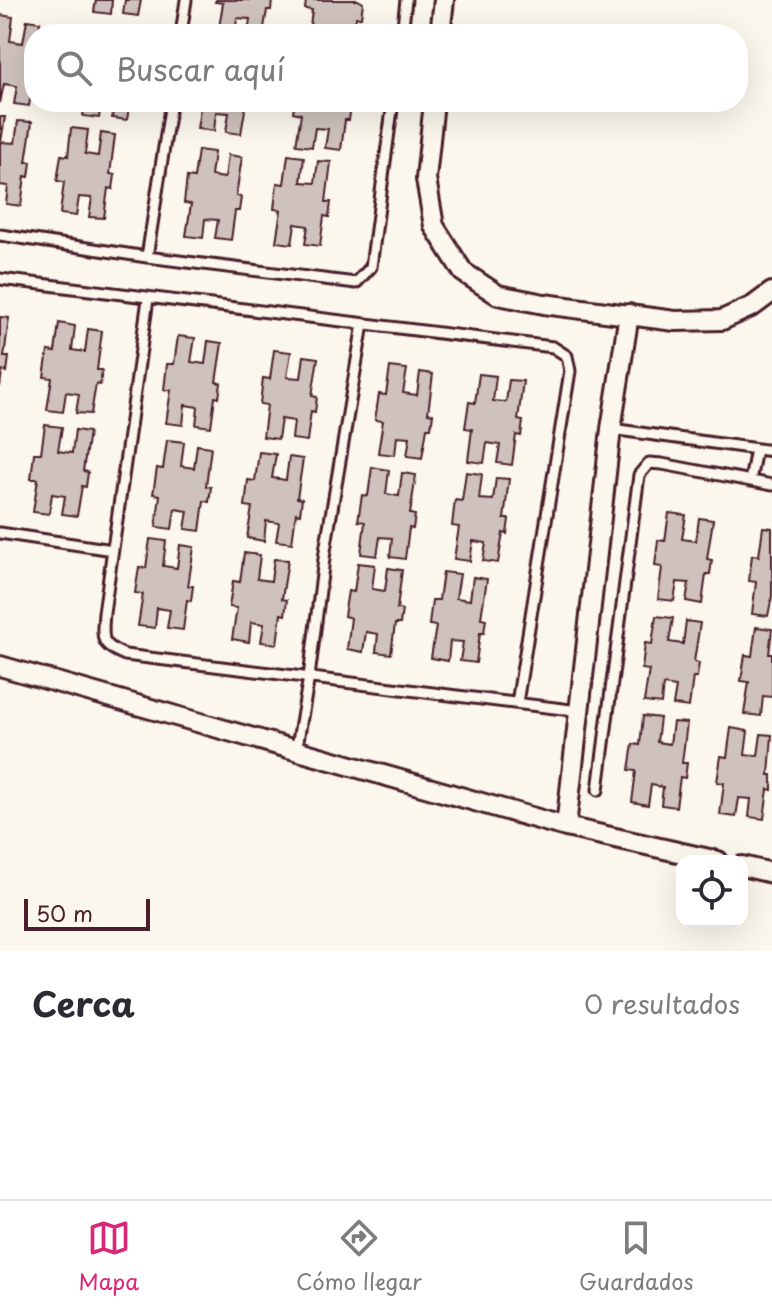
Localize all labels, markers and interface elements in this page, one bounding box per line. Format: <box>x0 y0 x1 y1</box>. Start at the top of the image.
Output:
search box <box>24 24 748 112</box>
icon: search <box>52 46 96 90</box>
text: Buscar aquí <box>116 46 285 91</box>
map controls <box>676 855 748 927</box>
button: locate <box>676 855 748 927</box>
scale bar <box>24 895 150 931</box>
text: 50 m <box>36 896 93 929</box>
text: Cerca <box>32 977 135 1029</box>
text: 0 resultados <box>584 984 740 1023</box>
tab: Mapa <box>79 1216 139 1297</box>
tab: Cómo llegar <box>296 1216 422 1297</box>
tab: Guardados <box>579 1216 693 1297</box>

